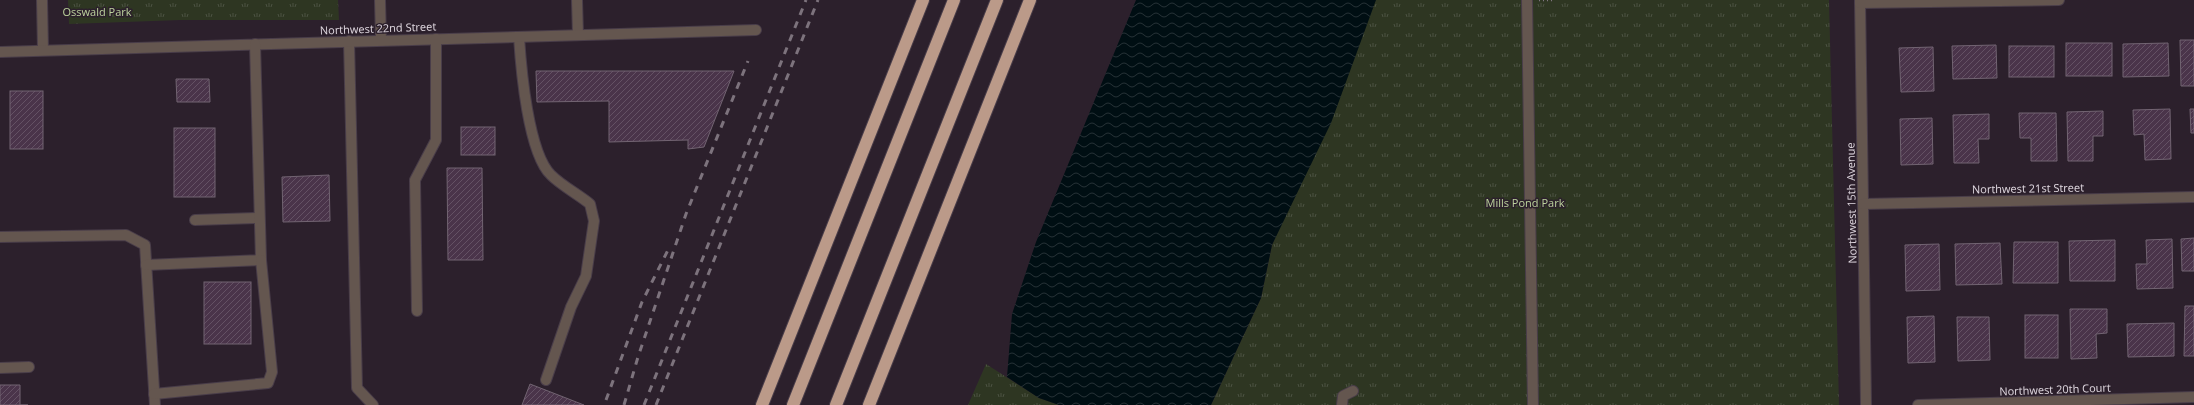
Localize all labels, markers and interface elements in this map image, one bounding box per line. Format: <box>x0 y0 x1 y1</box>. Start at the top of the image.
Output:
park label: Osswald Park <box>62 4 132 19</box>
street label: Northwest 22nd Street <box>320 18 437 38</box>
street label: Northwest 15th Avenue <box>1842 142 1860 264</box>
street label: Northwest 21st Street <box>1972 180 2084 196</box>
park label: Mills Pond Park <box>1486 195 1565 210</box>
street label: Northwest 20th Court <box>1999 380 2111 398</box>

